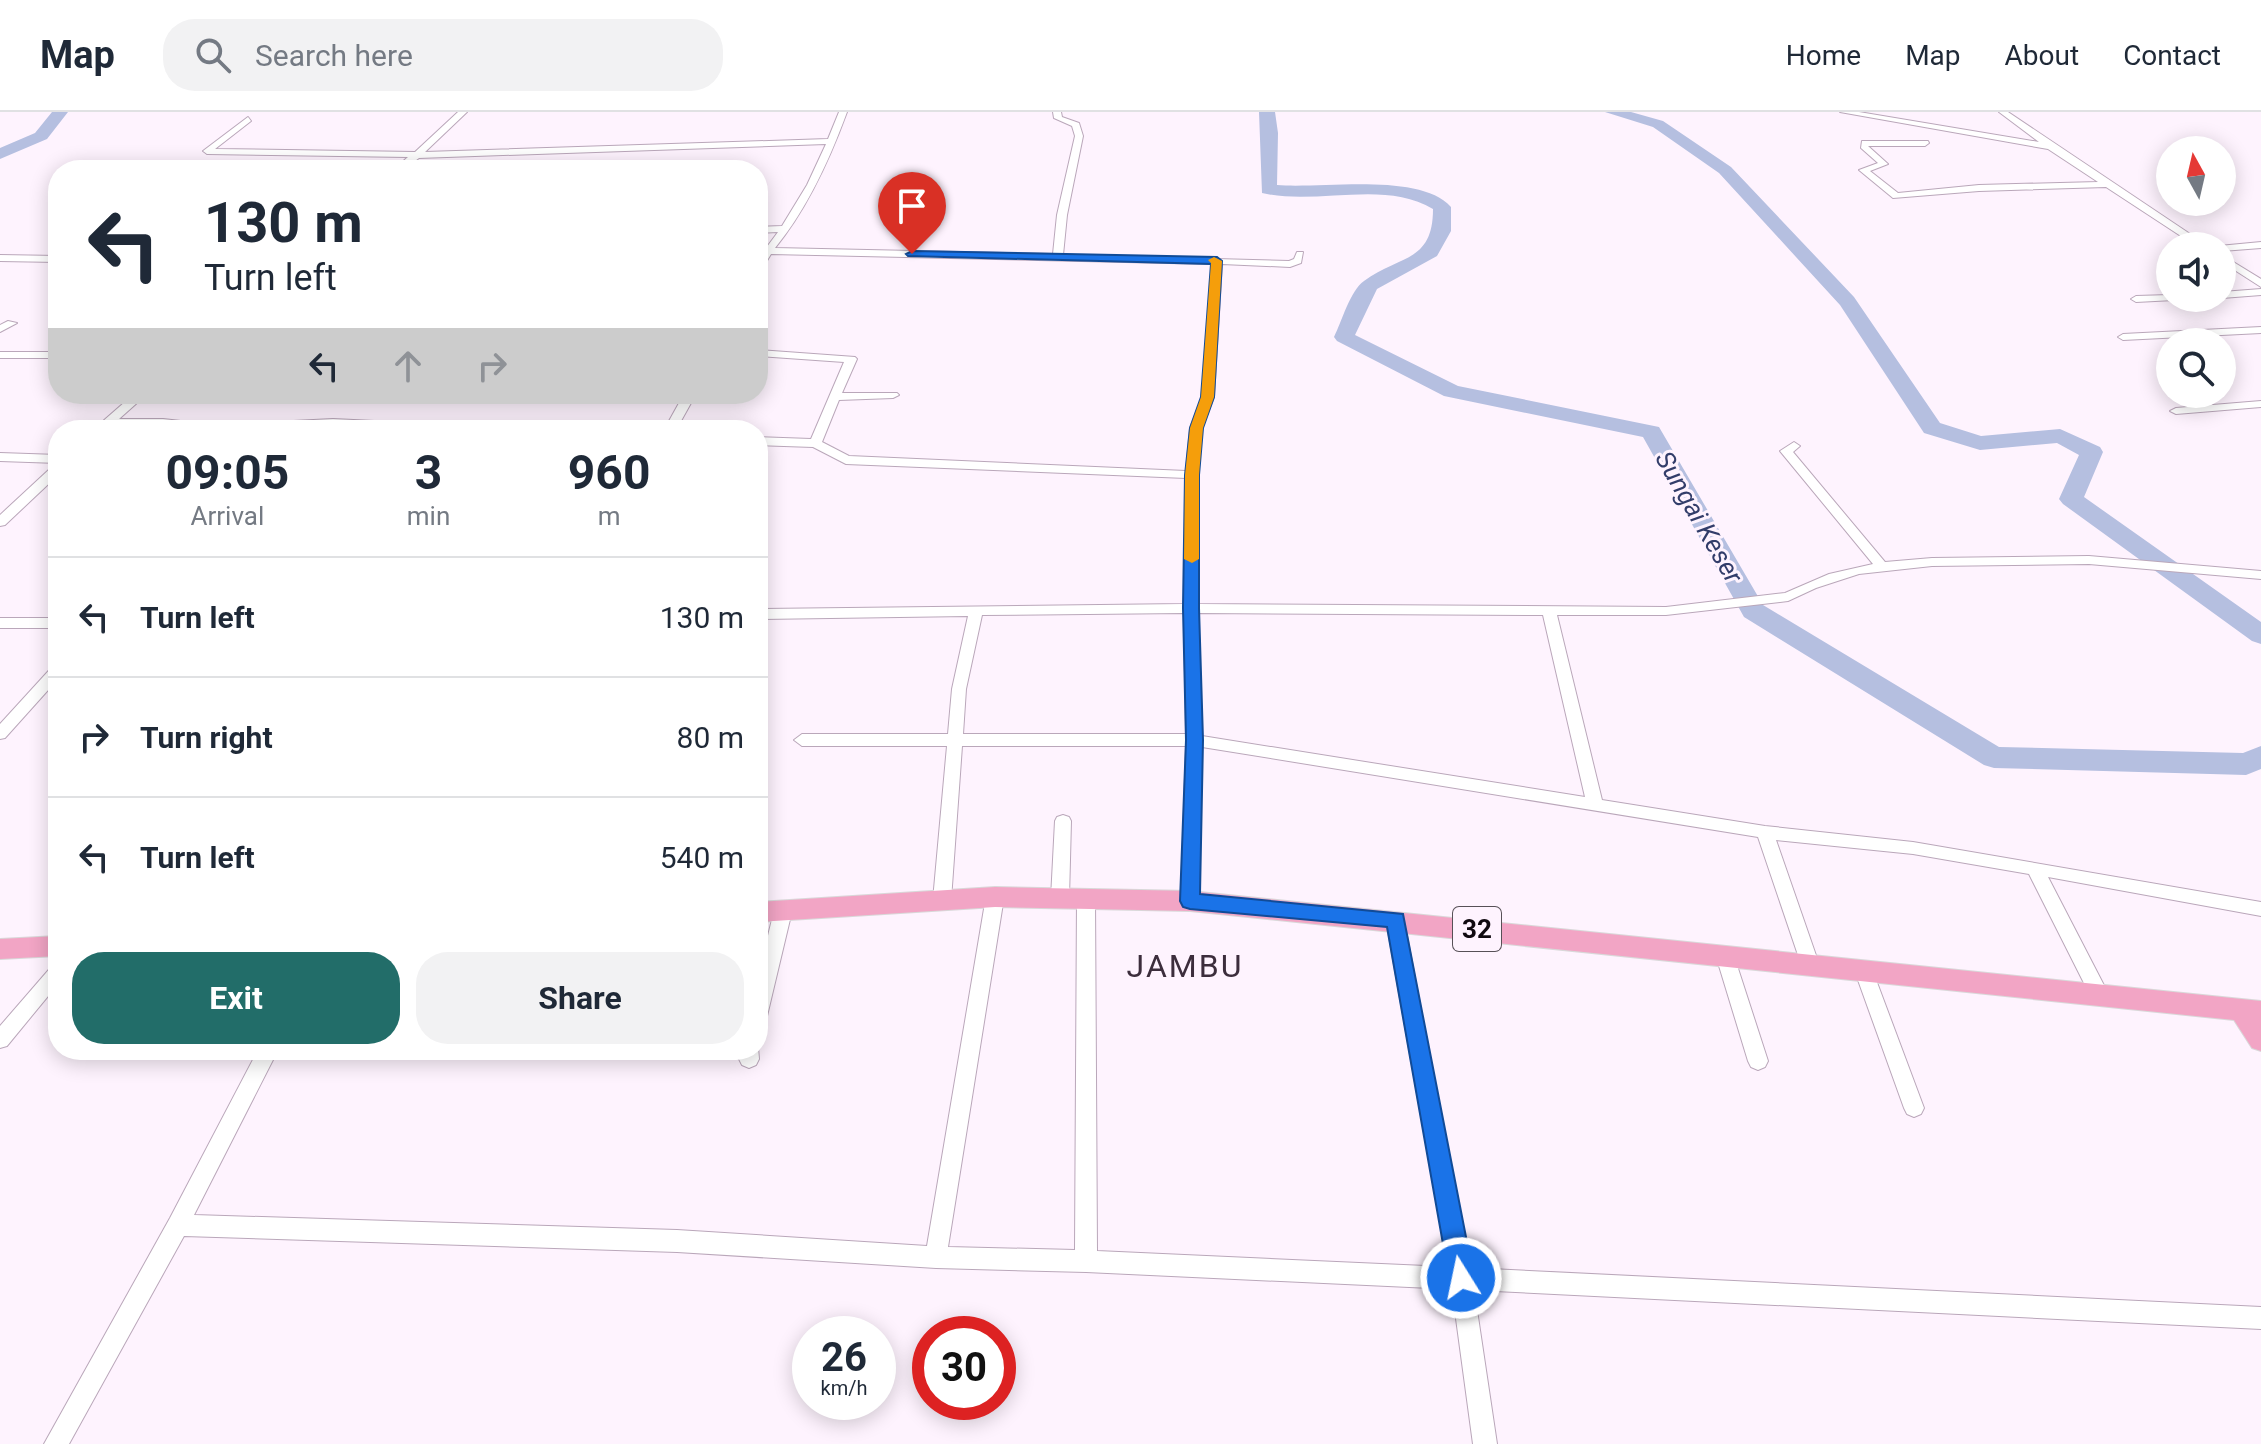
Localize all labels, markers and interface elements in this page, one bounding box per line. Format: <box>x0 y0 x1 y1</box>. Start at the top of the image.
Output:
search box <box>163 19 723 91</box>
text: Map <box>40 33 115 77</box>
icon: search <box>191 33 235 77</box>
text: Search here <box>255 38 413 73</box>
text: Home <box>1786 39 1861 72</box>
text: Map <box>1905 39 1961 72</box>
text: About <box>2005 39 2079 72</box>
text: Contact <box>2123 39 2221 72</box>
north arrow <box>2156 136 2236 216</box>
map controls <box>2156 136 2236 408</box>
pin <box>878 172 946 254</box>
icon: arrive <box>890 184 934 228</box>
text: 130 m <box>204 190 363 256</box>
icon: left <box>72 192 176 296</box>
button: sound <box>2156 232 2236 312</box>
text: Turn left <box>204 257 337 299</box>
button: search <box>2156 328 2236 408</box>
icon: left <box>302 344 346 388</box>
icon: ahead <box>386 344 430 388</box>
icon: right <box>470 344 514 388</box>
text: 09:05 <box>166 444 289 501</box>
text: 3 <box>415 444 442 501</box>
text: 960 <box>568 444 650 501</box>
water label: Sungai Keser <box>1649 446 1749 589</box>
text: Arrival <box>191 501 264 531</box>
text: min <box>407 501 450 531</box>
text: m <box>598 501 621 531</box>
icon: left <box>72 595 116 639</box>
text: Turn left <box>140 600 255 635</box>
text: 130 m <box>660 600 744 635</box>
icon: right <box>72 715 116 759</box>
text: Turn right <box>140 720 273 755</box>
text: 80 m <box>677 720 744 755</box>
icon: left <box>72 835 116 879</box>
text: Turn left <box>140 840 255 875</box>
text: 540 m <box>660 840 744 875</box>
road number: 32 <box>1453 907 1501 951</box>
district label: JAMBU <box>1127 947 1243 985</box>
button: Exit <box>72 952 400 1044</box>
button: Share <box>416 952 744 1044</box>
position arrow <box>1419 1236 1503 1320</box>
speed limit sign: 30 <box>912 1316 1016 1420</box>
text: 26 <box>821 1334 867 1381</box>
text: km/h <box>821 1376 867 1400</box>

